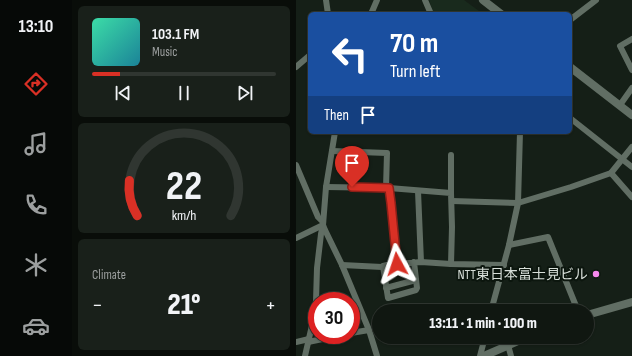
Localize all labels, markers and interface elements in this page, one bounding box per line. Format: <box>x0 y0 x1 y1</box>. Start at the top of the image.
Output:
text: 13:10 <box>19 16 53 37</box>
text: 103.1 FM <box>152 25 199 44</box>
text: 70 m <box>390 27 438 60</box>
icon: left <box>324 28 376 80</box>
text: Music <box>152 44 177 60</box>
text: Turn left <box>390 61 441 82</box>
icon: directions <box>22 70 50 98</box>
icon: previous <box>112 82 134 104</box>
icon: pause <box>173 82 195 104</box>
icon: next <box>234 82 256 104</box>
icon: arrive <box>357 104 379 126</box>
text: Then <box>324 106 349 125</box>
icon: music <box>22 130 50 158</box>
pin <box>335 146 369 187</box>
icon: arrive <box>341 152 363 174</box>
text: 22 <box>166 162 202 211</box>
icon: phone <box>22 191 50 219</box>
text: km/h <box>172 207 196 224</box>
position arrow <box>376 243 418 285</box>
icon: climate <box>22 251 50 279</box>
place label: NTT東日本富士見ビル <box>457 266 588 283</box>
text: Climate <box>92 267 126 283</box>
marker: NTT東日本富士見ビル <box>591 269 601 279</box>
text: 21° <box>167 287 201 323</box>
text: − <box>92 292 103 319</box>
text: + <box>265 292 276 319</box>
speed limit sign: 30 <box>308 292 360 344</box>
icon: car <box>22 312 50 340</box>
text: 13:11 · 1 min · 100 m <box>429 314 537 333</box>

